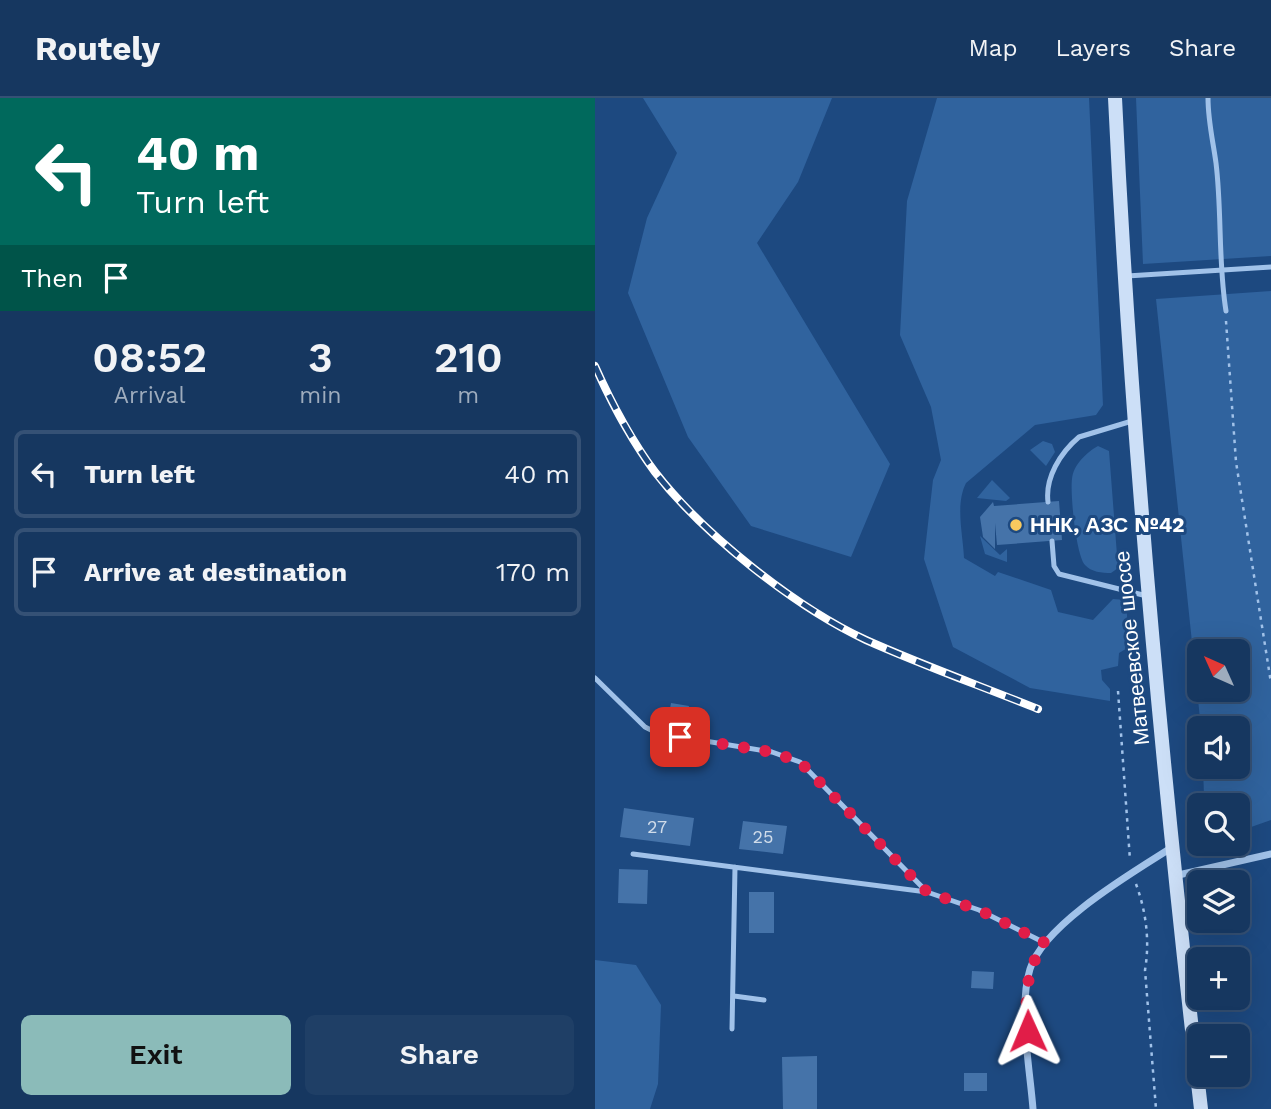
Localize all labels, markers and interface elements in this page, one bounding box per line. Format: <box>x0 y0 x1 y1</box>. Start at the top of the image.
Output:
text: Routely <box>35 29 160 68</box>
text: Map <box>969 34 1017 62</box>
text: Layers <box>1055 34 1131 62</box>
text: Share <box>1169 34 1236 62</box>
text: 40 m <box>136 124 259 182</box>
icon: left <box>21 126 112 217</box>
text: Turn left <box>136 183 269 221</box>
icon: arrive <box>97 259 135 297</box>
text: Then <box>21 263 83 293</box>
text: 08:52 <box>92 333 207 382</box>
text: 3 <box>308 333 333 382</box>
text: 210 <box>434 333 503 382</box>
text: Arrival <box>114 382 186 409</box>
text: min <box>299 382 342 409</box>
text: m <box>457 382 479 409</box>
icon: left <box>25 455 63 493</box>
text: Turn left <box>84 459 195 489</box>
text: 40 m <box>504 459 570 489</box>
place label: ННК, АЗС №42 <box>1030 512 1185 537</box>
marker: ННК, АЗС №42 <box>1008 517 1024 533</box>
street label: Матвеевское шоссе <box>1109 550 1154 747</box>
icon: arrive <box>25 553 63 591</box>
text: Arrive at destination <box>84 557 347 587</box>
text: 170 m <box>496 557 570 587</box>
north arrow <box>1187 639 1249 702</box>
map controls <box>1187 639 1250 1087</box>
pin <box>650 707 710 767</box>
button: sound <box>1187 716 1250 779</box>
icon: arrive <box>661 718 699 756</box>
button: search <box>1187 793 1250 856</box>
house number: 27 <box>647 816 667 837</box>
house number: 25 <box>753 826 773 847</box>
button: layers <box>1187 870 1250 933</box>
button: + <box>1187 947 1250 1010</box>
position arrow <box>991 994 1065 1068</box>
button: Exit <box>21 1015 291 1095</box>
button: Share <box>305 1015 574 1095</box>
button: − <box>1187 1024 1250 1087</box>

